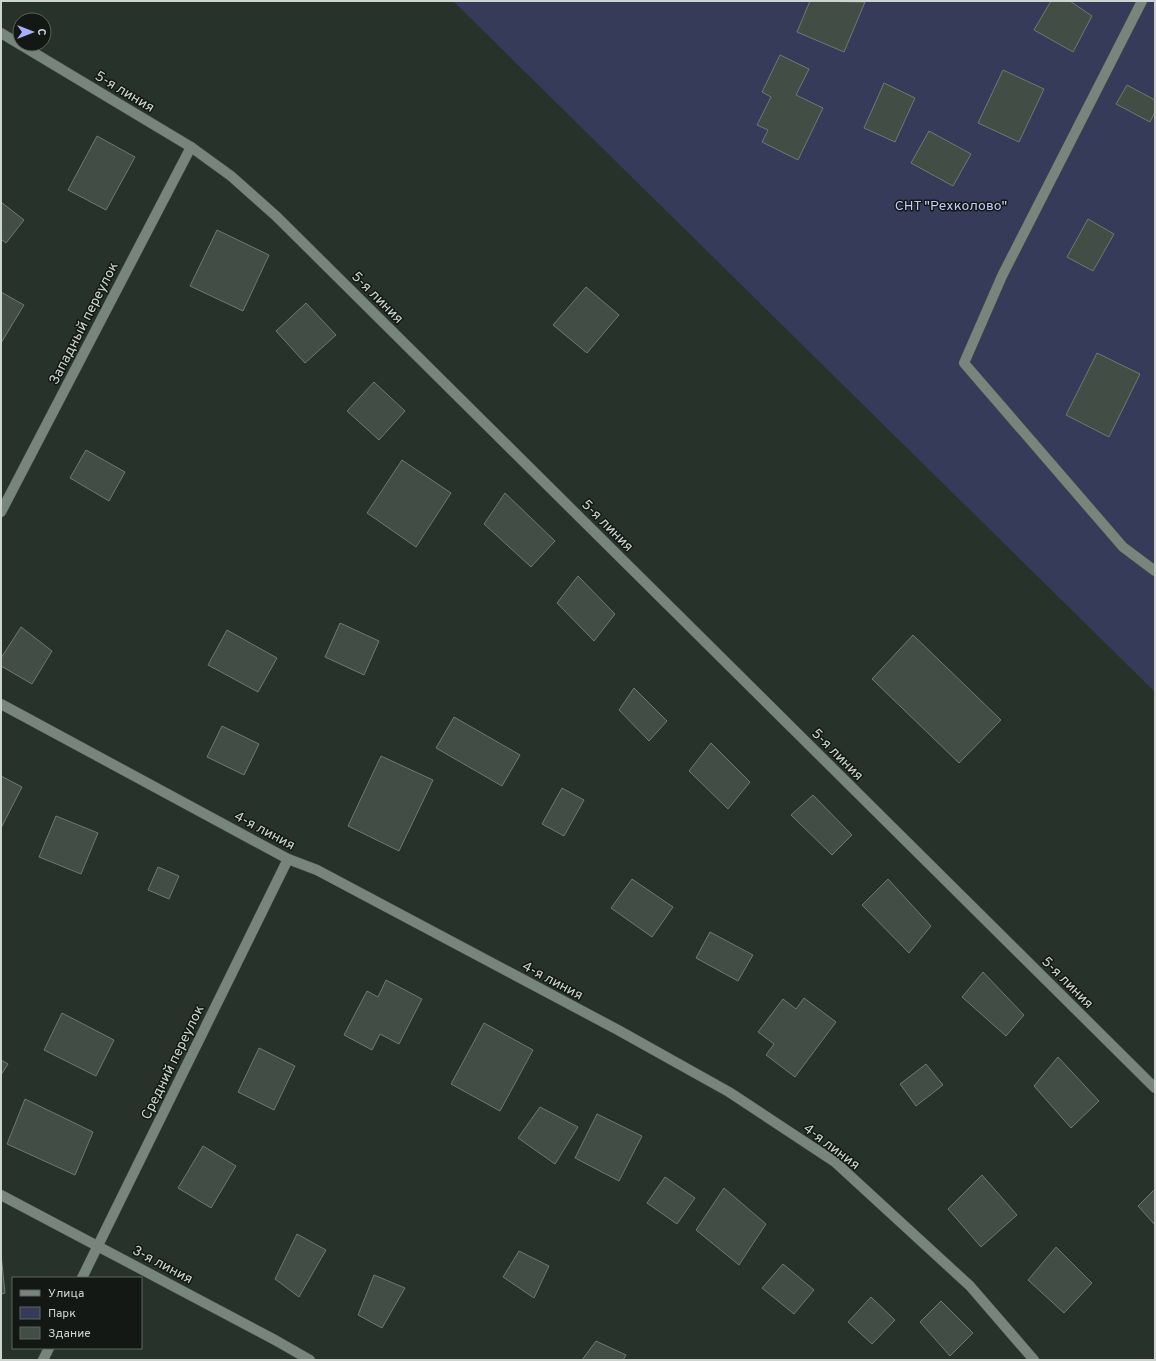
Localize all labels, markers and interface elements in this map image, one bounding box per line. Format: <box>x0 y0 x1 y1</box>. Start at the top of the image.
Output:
north arrow <box>12 12 52 52</box>
text: С <box>34 28 48 36</box>
street label: 5-я линия <box>91 68 157 117</box>
park label: СНТ "Рехколово" <box>895 198 1007 215</box>
street label: Западный переулок <box>46 259 123 388</box>
street label: 5-я линия <box>347 269 406 328</box>
street label: 5-я линия <box>577 497 636 556</box>
street label: 5-я линия <box>807 726 866 785</box>
street label: 4-я линия <box>231 808 298 854</box>
street label: 5-я линия <box>1037 954 1096 1013</box>
street label: 4-я линия <box>519 958 586 1004</box>
street label: Средний переулок <box>138 1003 208 1123</box>
street label: 4-я линия <box>799 1120 863 1174</box>
street label: 3-я линия <box>129 1242 195 1288</box>
legend <box>12 1277 142 1349</box>
text: Улица <box>48 1286 84 1302</box>
text: Парк <box>48 1306 76 1322</box>
text: Здание <box>48 1326 91 1342</box>

